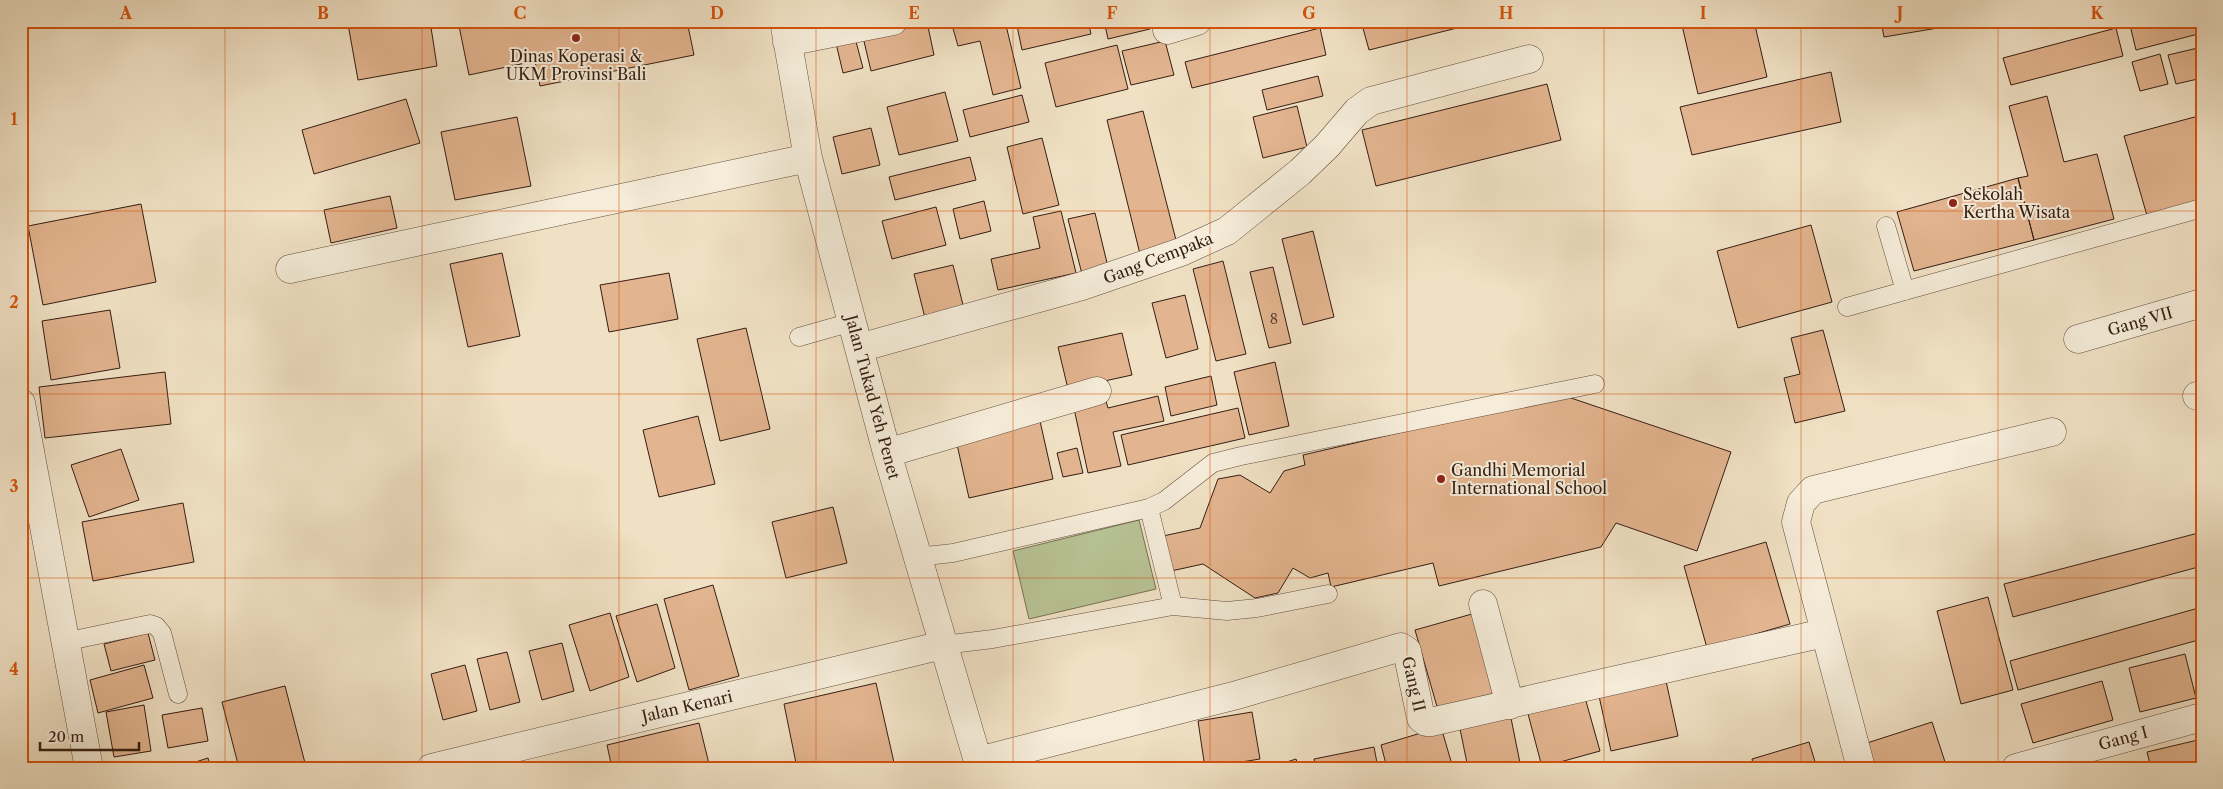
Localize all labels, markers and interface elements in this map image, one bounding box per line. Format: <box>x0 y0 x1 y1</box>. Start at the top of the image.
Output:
text: A <box>119 3 133 23</box>
text: B <box>317 3 329 23</box>
text: C <box>514 3 526 23</box>
text: D <box>710 3 724 23</box>
text: E <box>908 3 920 23</box>
text: F <box>1107 3 1118 23</box>
text: G <box>1302 3 1316 23</box>
text: H <box>1499 3 1513 23</box>
text: I <box>1700 3 1707 23</box>
text: J <box>1894 3 1903 23</box>
text: K <box>2091 3 2105 23</box>
marker: Dinas Koperasi & UKM Provinsi Bali <box>570 32 582 44</box>
place label: Dinas Koperasi & UKM Provinsi Bali <box>506 46 646 84</box>
text: 1 <box>10 109 18 129</box>
place label: Sekolah Kertha Wisata <box>1963 184 2071 222</box>
marker: Sekolah Kertha Wisata <box>1947 197 1959 209</box>
street label: Gang Cempaka <box>1100 228 1216 288</box>
text: 2 <box>9 292 19 312</box>
street label: Gang VII <box>2105 302 2175 340</box>
street label: Jalan Tukad Yeh Penet <box>841 310 905 482</box>
house number: 8 <box>1270 310 1278 328</box>
place label: Gandhi Memorial International School <box>1451 460 1607 498</box>
marker: Gandhi Memorial International School <box>1435 473 1447 485</box>
text: 3 <box>9 476 19 496</box>
street label: Gang II <box>1398 654 1430 714</box>
text: 4 <box>9 659 19 679</box>
street label: Jalan Kenari <box>637 686 734 727</box>
scale bar <box>40 719 139 751</box>
street label: Gang I <box>2096 722 2150 754</box>
text: 20 m <box>48 727 84 746</box>

